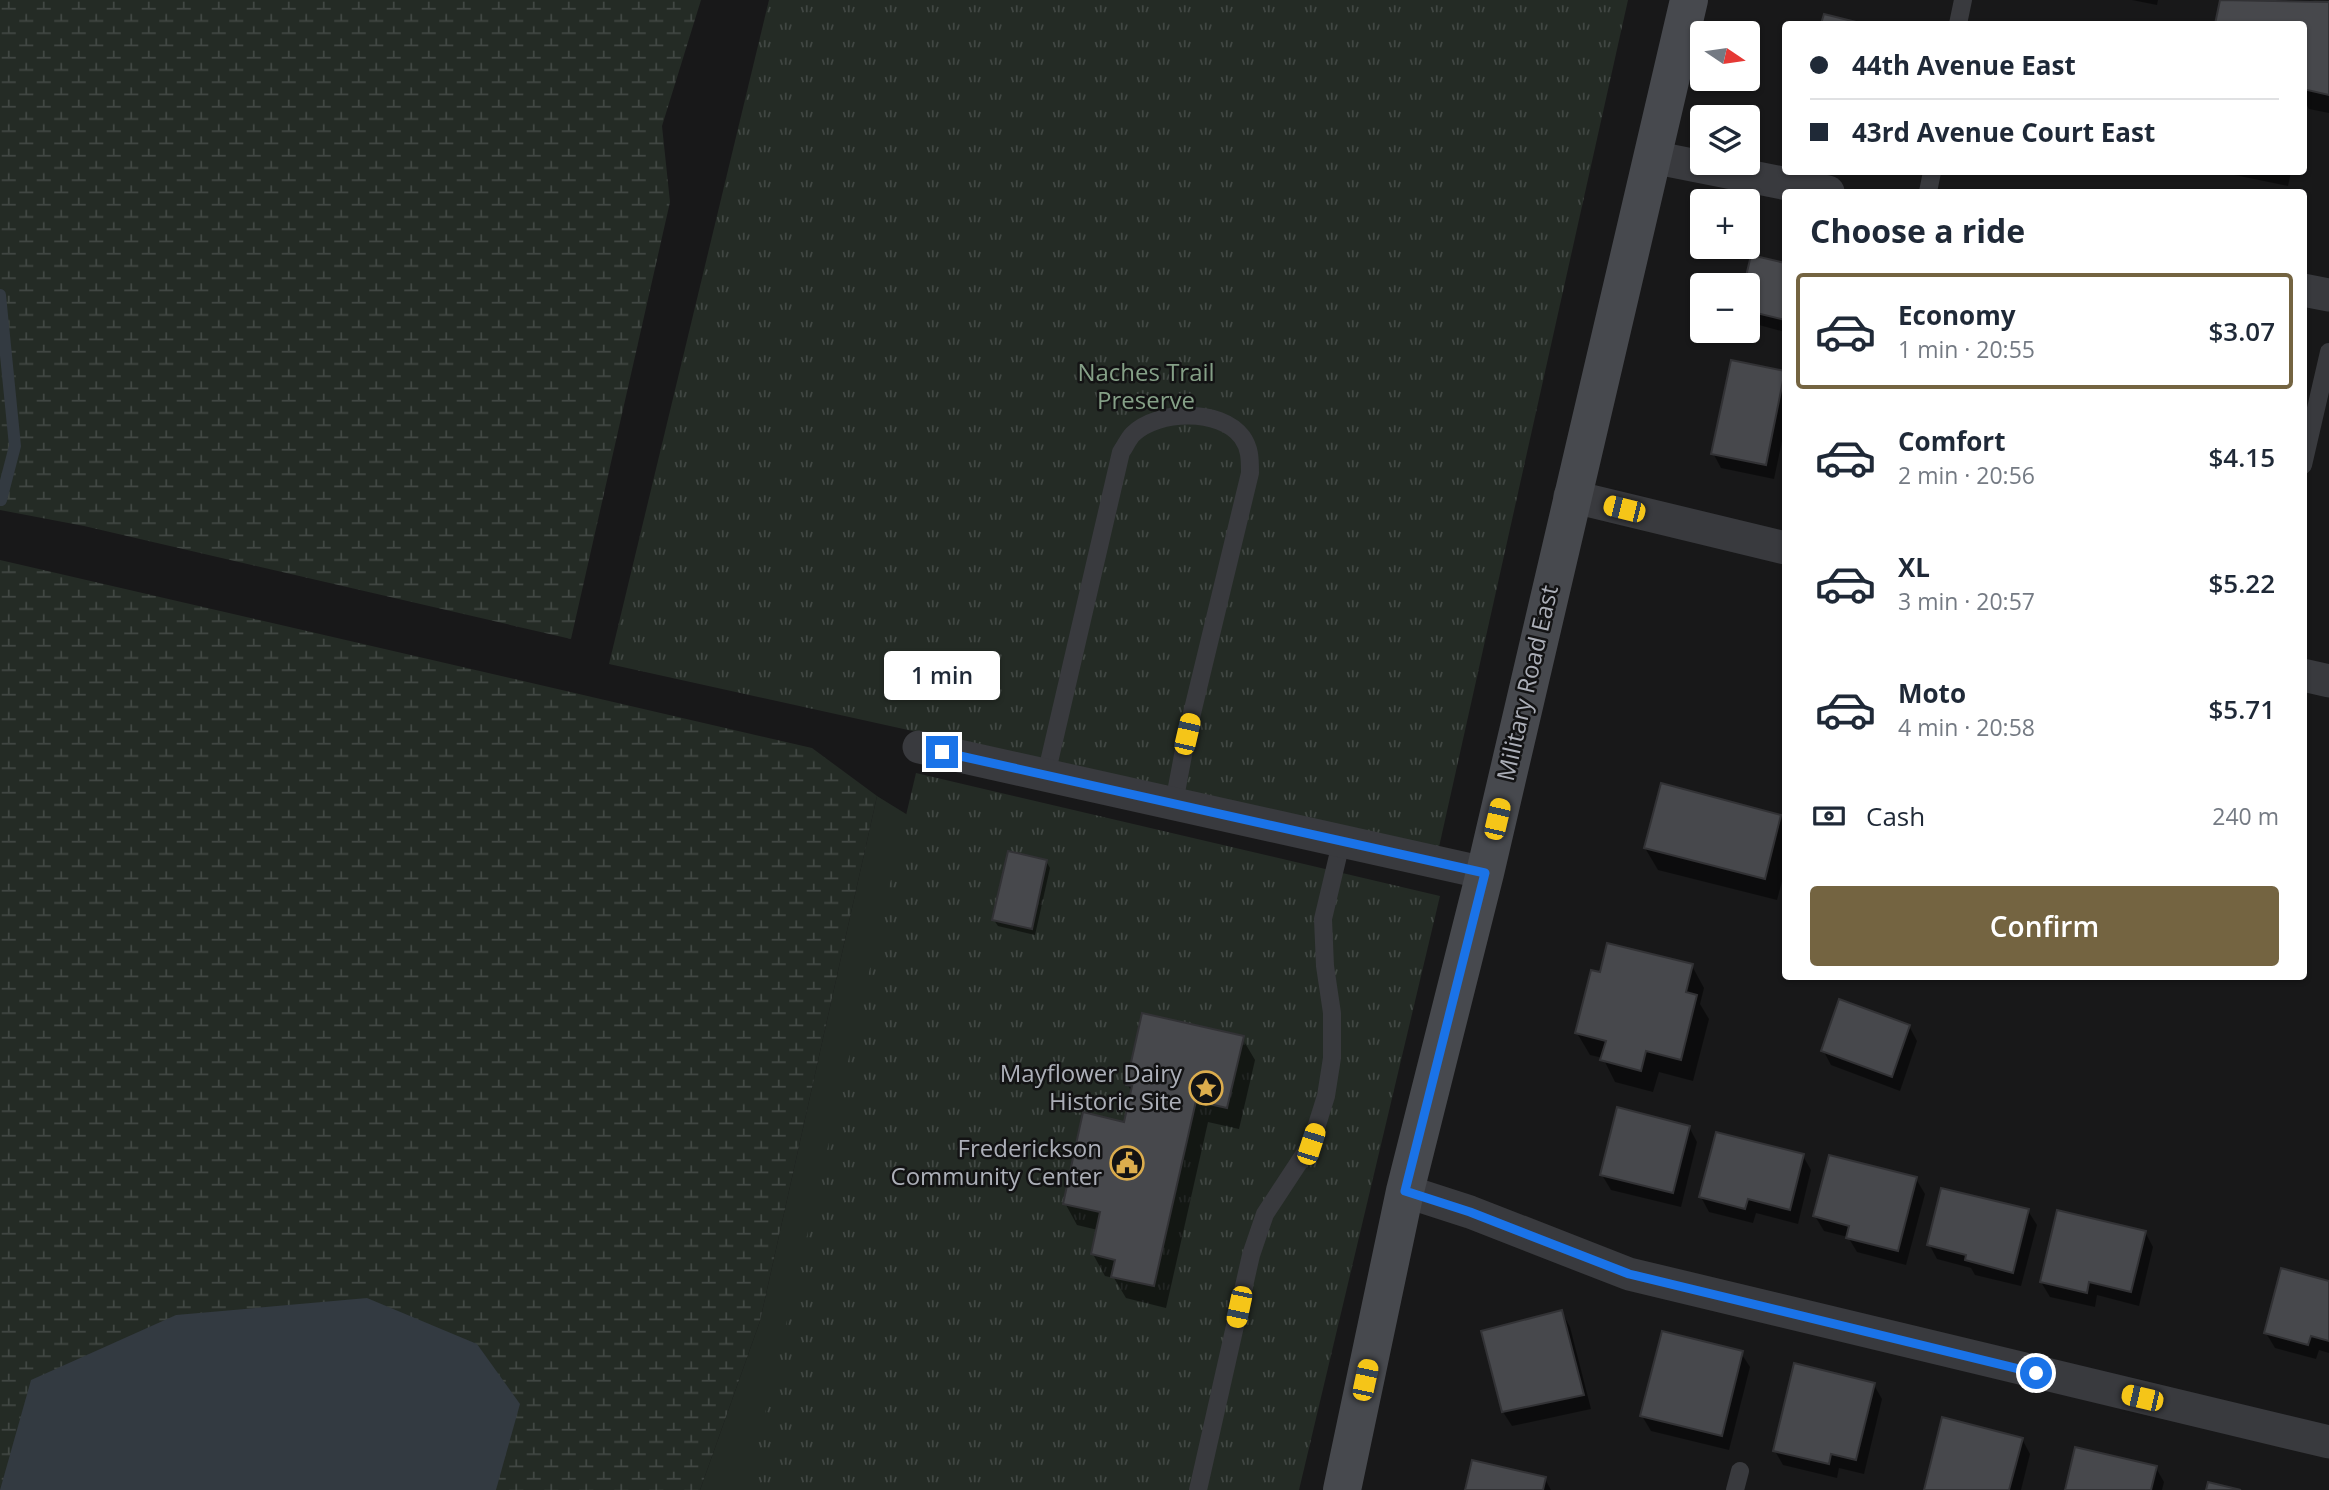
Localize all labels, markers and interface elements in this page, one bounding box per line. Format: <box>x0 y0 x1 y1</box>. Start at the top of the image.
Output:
north arrow <box>1690 21 1760 91</box>
map controls <box>1690 21 1760 343</box>
text: 44th Avenue East <box>1852 47 2076 83</box>
button: layers <box>1690 105 1760 175</box>
text: 43rd Avenue Court East <box>1852 114 2155 150</box>
button: + <box>1690 189 1760 259</box>
text: Choose a ride <box>1810 209 2025 252</box>
button: − <box>1690 273 1760 343</box>
text: Economy <box>1898 297 2016 333</box>
icon: car <box>1814 300 1877 363</box>
text: $3.07 <box>2208 313 2275 349</box>
text: 1 min · 20:55 <box>1898 333 2035 365</box>
park label: Naches Trail Preserve <box>1077 355 1215 416</box>
text: Comfort <box>1898 423 2005 459</box>
icon: car <box>1814 426 1877 489</box>
text: $4.15 <box>2208 439 2275 475</box>
text: 2 min · 20:56 <box>1898 459 2035 491</box>
car <box>1602 494 1647 524</box>
text: XL <box>1898 549 1930 585</box>
icon: car <box>1814 552 1877 615</box>
text: $5.22 <box>2208 565 2275 601</box>
street label: Military Road East <box>1488 582 1565 784</box>
text: 3 min · 20:57 <box>1898 585 2035 617</box>
callout: 1 min <box>884 650 1000 700</box>
text: 1 min <box>911 659 973 691</box>
text: Moto <box>1898 675 1966 711</box>
icon: car <box>1814 678 1877 741</box>
text: $5.71 <box>2208 691 2275 727</box>
car <box>1173 711 1202 757</box>
text: 4 min · 20:58 <box>1898 711 2035 743</box>
route end <box>926 736 958 768</box>
car <box>1483 796 1512 842</box>
icon: cash <box>1810 797 1848 835</box>
text: Cash <box>1866 798 1925 834</box>
text: 240 m <box>2212 800 2279 832</box>
button: Confirm <box>1810 886 2279 966</box>
place label: Mayflower Dairy Historic Site <box>1000 1056 1183 1117</box>
place icon: Mayflower Dairy Historic Site <box>1187 1069 1225 1107</box>
car <box>1295 1121 1328 1167</box>
place label: Frederickson Community Center <box>891 1131 1102 1192</box>
public building icon: Frederickson Community Center <box>1108 1144 1146 1182</box>
car <box>1225 1284 1254 1330</box>
car <box>1351 1357 1380 1403</box>
route start <box>2020 1357 2052 1389</box>
car <box>2120 1383 2165 1413</box>

